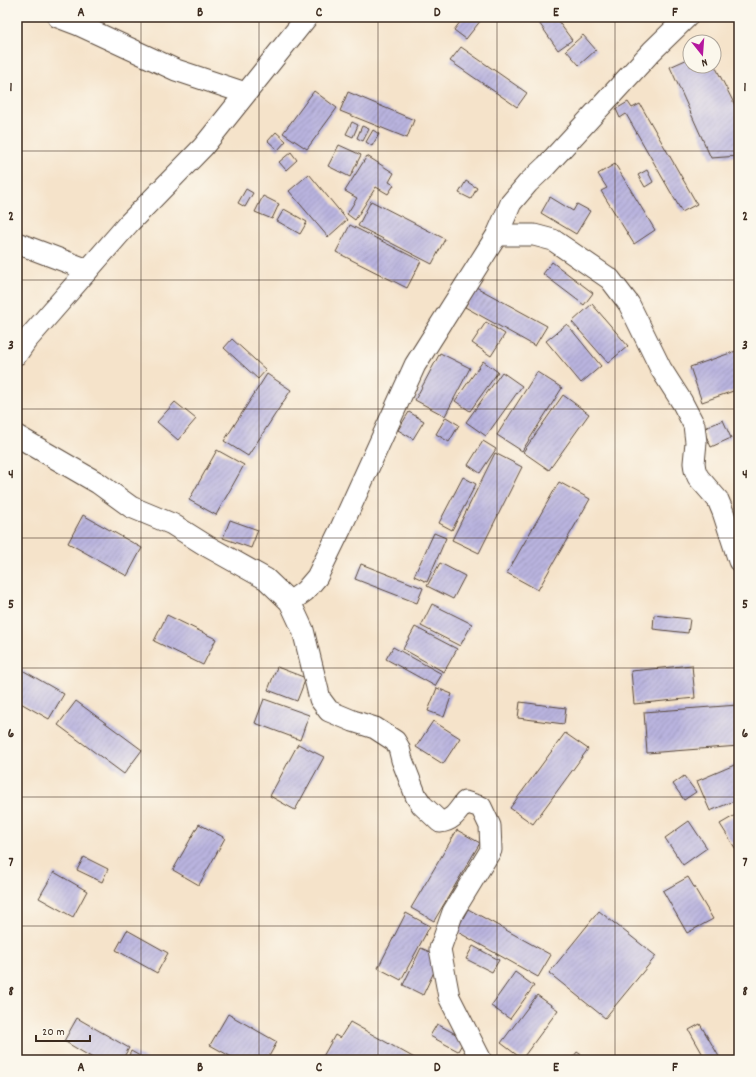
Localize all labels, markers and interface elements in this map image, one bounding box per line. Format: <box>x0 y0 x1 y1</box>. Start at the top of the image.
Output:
text: A <box>77 4 85 23</box>
text: B <box>197 4 203 23</box>
text: C <box>316 4 323 23</box>
text: D <box>434 4 441 23</box>
text: E <box>553 4 560 23</box>
text: F <box>672 4 678 23</box>
north arrow <box>682 34 722 74</box>
text: N <box>699 53 709 70</box>
text: 1 <box>10 79 13 98</box>
text: 1 <box>744 79 747 98</box>
text: 2 <box>8 208 14 227</box>
text: 2 <box>742 208 748 227</box>
text: 3 <box>8 337 14 356</box>
text: 3 <box>742 337 748 356</box>
text: 4 <box>8 466 14 485</box>
text: 4 <box>742 466 748 485</box>
text: 5 <box>8 596 14 615</box>
text: 5 <box>742 596 748 615</box>
text: 6 <box>8 725 15 744</box>
text: 6 <box>742 725 749 744</box>
text: 7 <box>9 854 14 873</box>
text: 7 <box>743 854 748 873</box>
text: 8 <box>8 983 14 1002</box>
text: 8 <box>742 983 748 1002</box>
scale bar <box>36 1017 90 1043</box>
text: 20 m <box>42 1024 65 1041</box>
text: A <box>77 1059 85 1077</box>
text: B <box>197 1059 203 1077</box>
text: C <box>316 1059 323 1077</box>
text: D <box>434 1059 441 1077</box>
text: E <box>553 1059 560 1077</box>
text: F <box>672 1059 678 1077</box>

